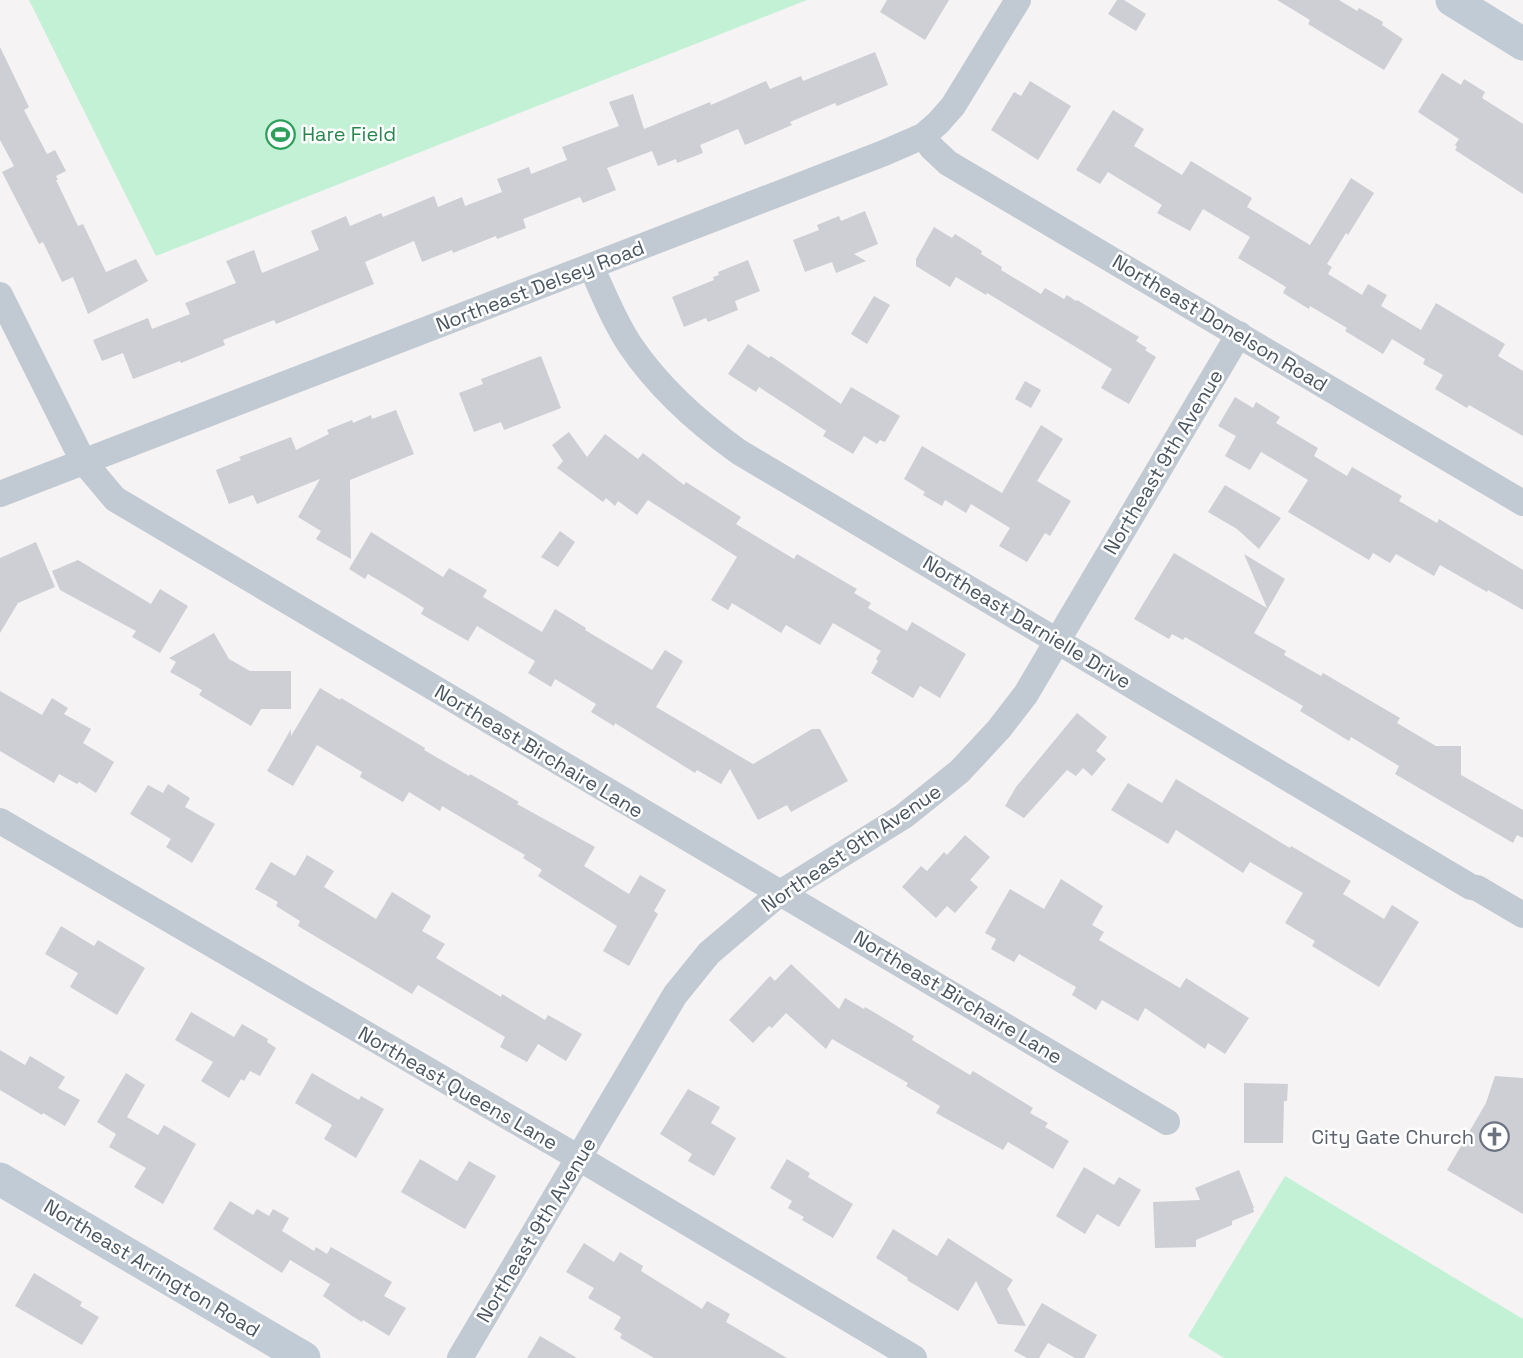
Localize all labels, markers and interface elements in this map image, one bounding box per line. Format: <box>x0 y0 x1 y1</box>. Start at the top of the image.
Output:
sports icon: Hare Field <box>265 118 297 150</box>
place label: Hare Field <box>302 121 396 147</box>
street label: Northeast Delsey Road <box>432 234 648 338</box>
street label: Northeast Donelson Road <box>1108 248 1332 398</box>
street label: Northeast 9th Avenue <box>1097 365 1229 559</box>
street label: Northeast Darnielle Drive <box>918 549 1136 695</box>
street label: Northeast Birchaire Lane <box>430 678 648 824</box>
street label: Northeast 9th Avenue <box>756 778 946 918</box>
street label: Northeast Birchaire Lane <box>849 924 1067 1070</box>
street label: Northeast Queens Lane <box>354 1020 562 1156</box>
church icon: City Gate Church <box>1479 1121 1511 1153</box>
place label: City Gate Church <box>1311 1124 1474 1150</box>
street label: Northeast 9th Avenue <box>470 1133 602 1327</box>
street label: Northeast Arrington Road <box>39 1193 265 1343</box>

